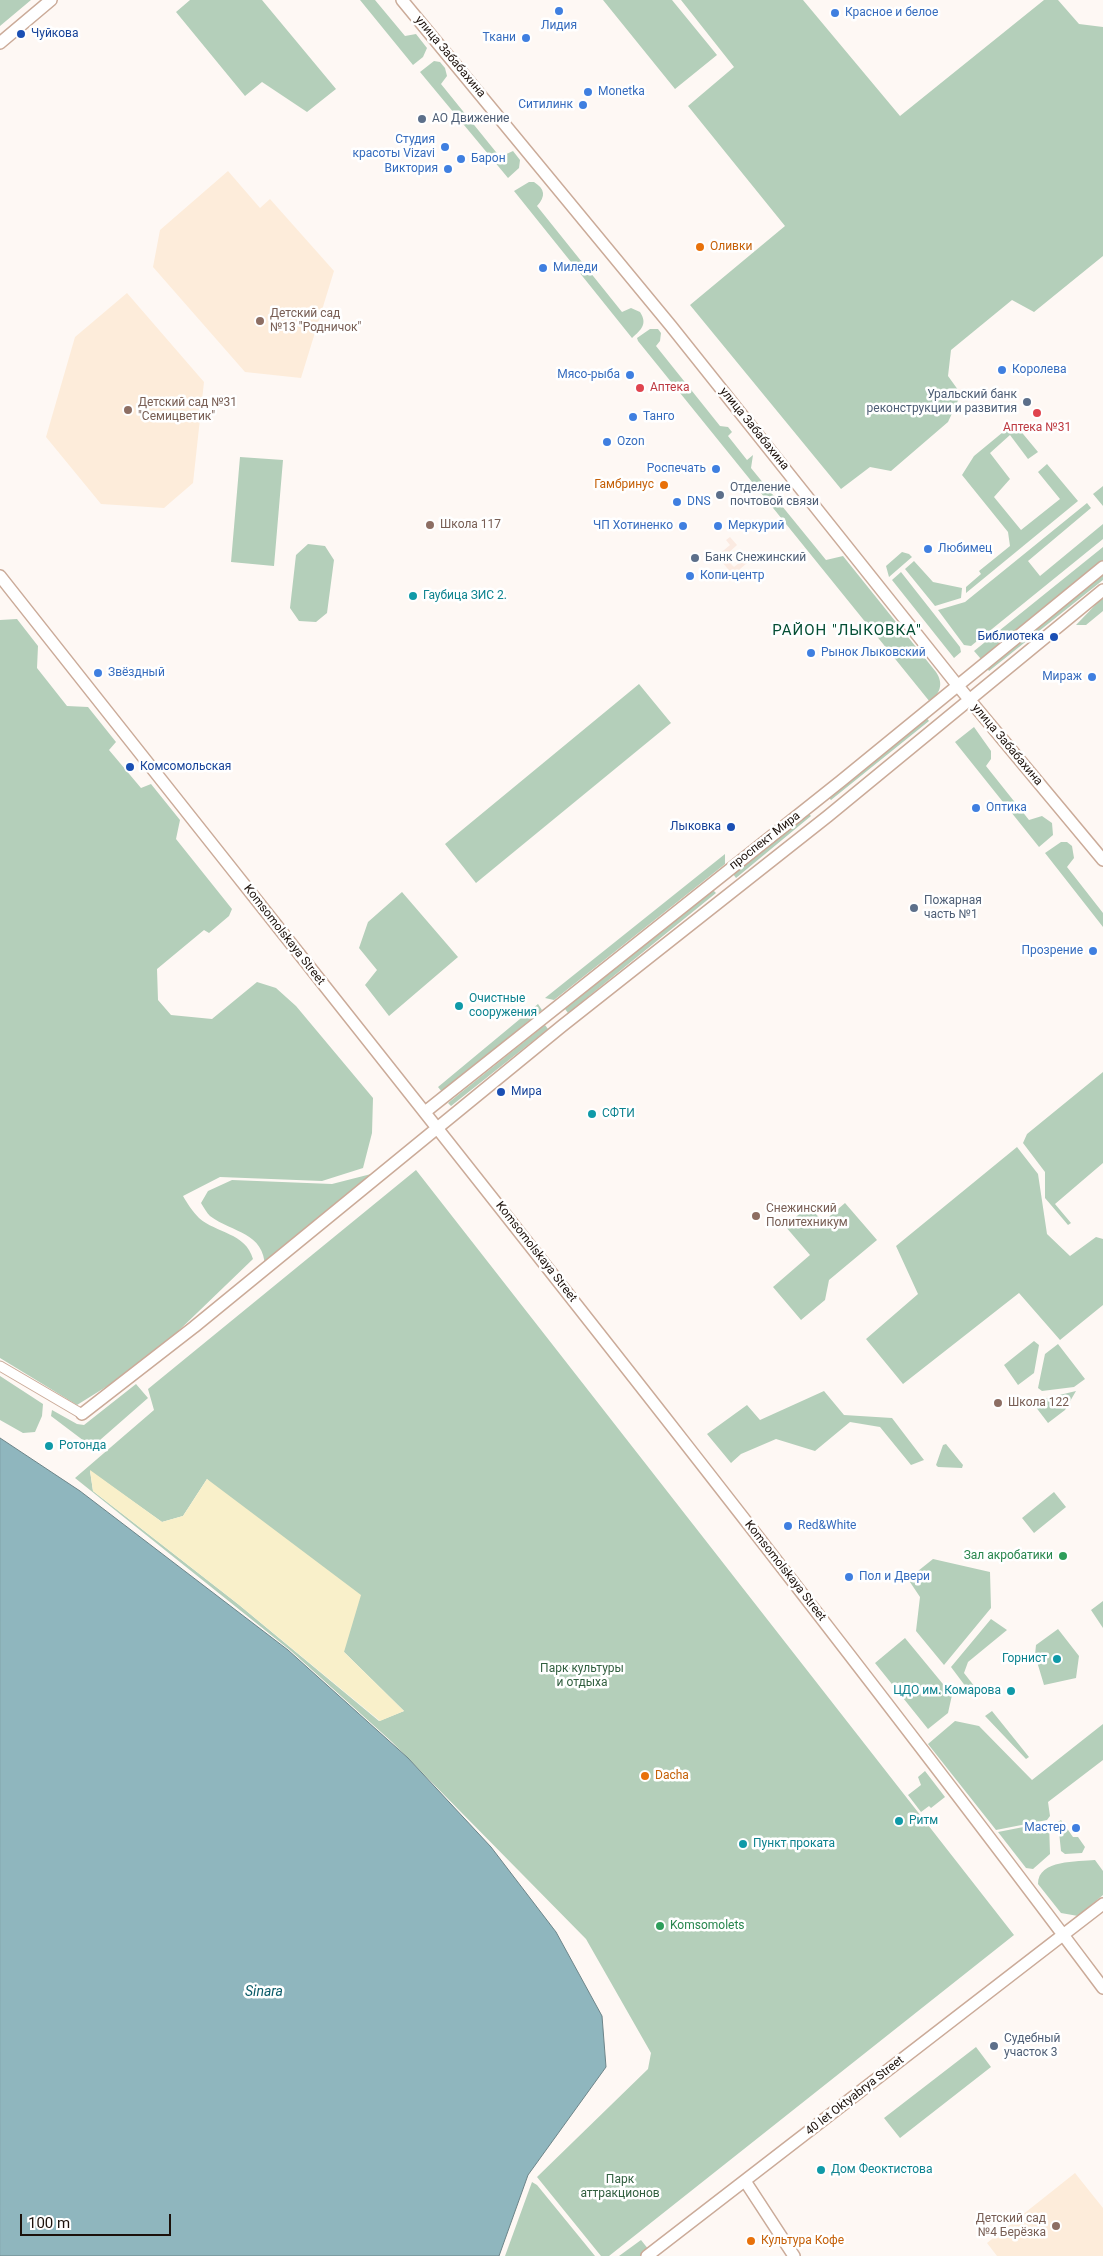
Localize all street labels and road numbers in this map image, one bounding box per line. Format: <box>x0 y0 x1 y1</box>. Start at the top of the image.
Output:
street label: улица Забабахина <box>412 13 488 101</box>
street label: улица Забабахина <box>716 385 792 473</box>
street label: улица Забабахина <box>969 701 1045 789</box>
street label: проспект Мира <box>727 809 803 873</box>
street label: Komsomolskaya Street <box>240 882 328 988</box>
street label: Komsomolskaya Street <box>492 1199 580 1305</box>
street label: Komsomolskaya Street <box>741 1518 829 1624</box>
street label: 40 let Oktyabrya Street <box>803 2053 907 2139</box>

